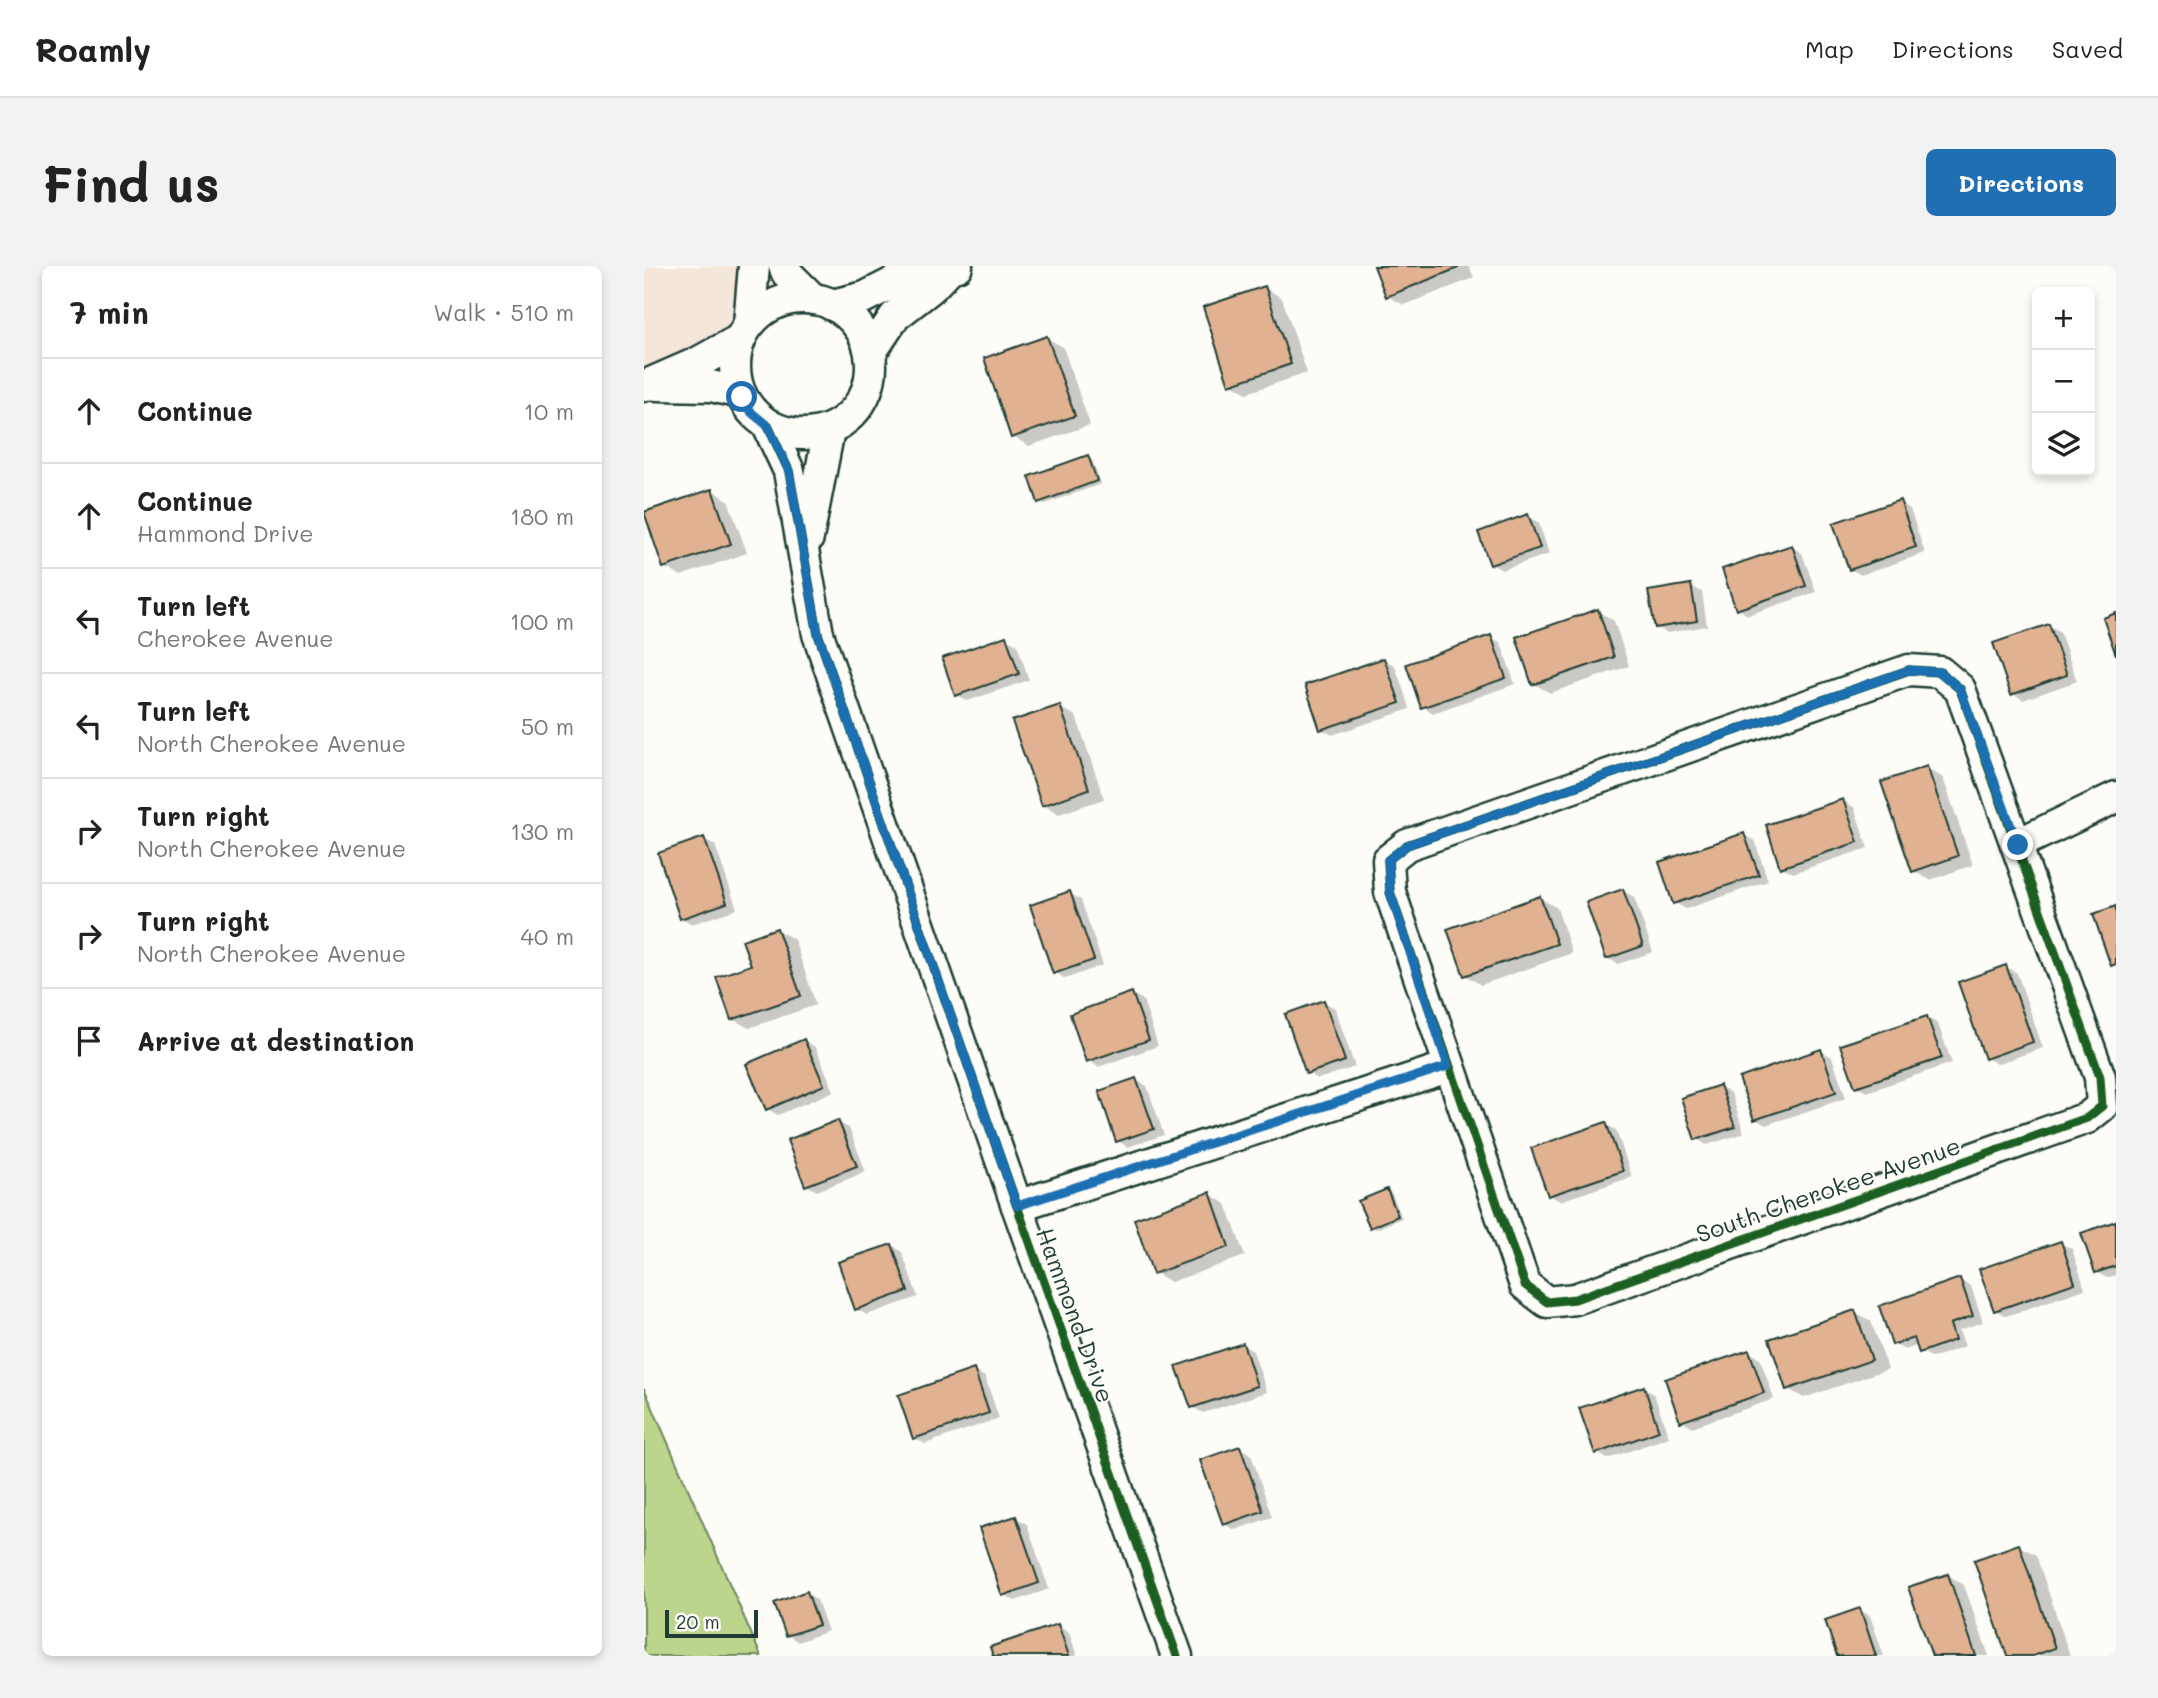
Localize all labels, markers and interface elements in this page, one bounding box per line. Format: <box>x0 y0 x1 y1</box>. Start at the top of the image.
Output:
text: Roamly <box>35 27 151 70</box>
text: Map <box>1805 33 1854 64</box>
text: Directions <box>1892 33 2014 64</box>
text: Saved <box>2052 33 2123 64</box>
button: Directions <box>1926 149 2116 216</box>
text: Find us <box>42 151 220 214</box>
map controls <box>2032 287 2095 476</box>
button: + <box>2032 287 2095 350</box>
text: 7 min <box>70 292 149 332</box>
text: Walk · 510 m <box>433 297 574 327</box>
button: − <box>2032 350 2095 413</box>
route start <box>726 381 757 412</box>
icon: ahead <box>70 392 108 430</box>
text: Continue <box>137 394 253 428</box>
text: 10 m <box>524 396 574 426</box>
button: layers <box>2032 413 2095 476</box>
text: Continue <box>137 484 253 518</box>
icon: ahead <box>70 497 108 535</box>
text: 180 m <box>510 501 574 531</box>
text: Hammond Drive <box>137 518 314 548</box>
text: Turn left <box>137 589 250 623</box>
icon: left <box>70 602 108 640</box>
text: 100 m <box>510 606 574 636</box>
text: Cherokee Avenue <box>137 623 333 653</box>
text: Turn left <box>137 694 250 728</box>
icon: left <box>70 707 108 745</box>
text: 50 m <box>521 711 574 741</box>
text: North Cherokee Avenue <box>137 728 406 758</box>
text: Turn right <box>137 799 270 833</box>
icon: right <box>70 812 108 850</box>
text: 130 m <box>510 816 574 846</box>
route end <box>2002 829 2033 860</box>
text: North Cherokee Avenue <box>137 833 406 863</box>
text: Turn right <box>137 904 270 938</box>
icon: right <box>70 917 108 955</box>
text: 40 m <box>521 921 574 951</box>
text: North Cherokee Avenue <box>137 938 406 968</box>
icon: arrive <box>70 1022 108 1060</box>
text: Arrive at destination <box>137 1024 414 1058</box>
street label: South Cherokee Avenue <box>1692 1129 1964 1249</box>
street label: Hammond Drive <box>1030 1223 1122 1407</box>
scale bar <box>665 1607 758 1639</box>
text: 20 m <box>676 1609 720 1634</box>

